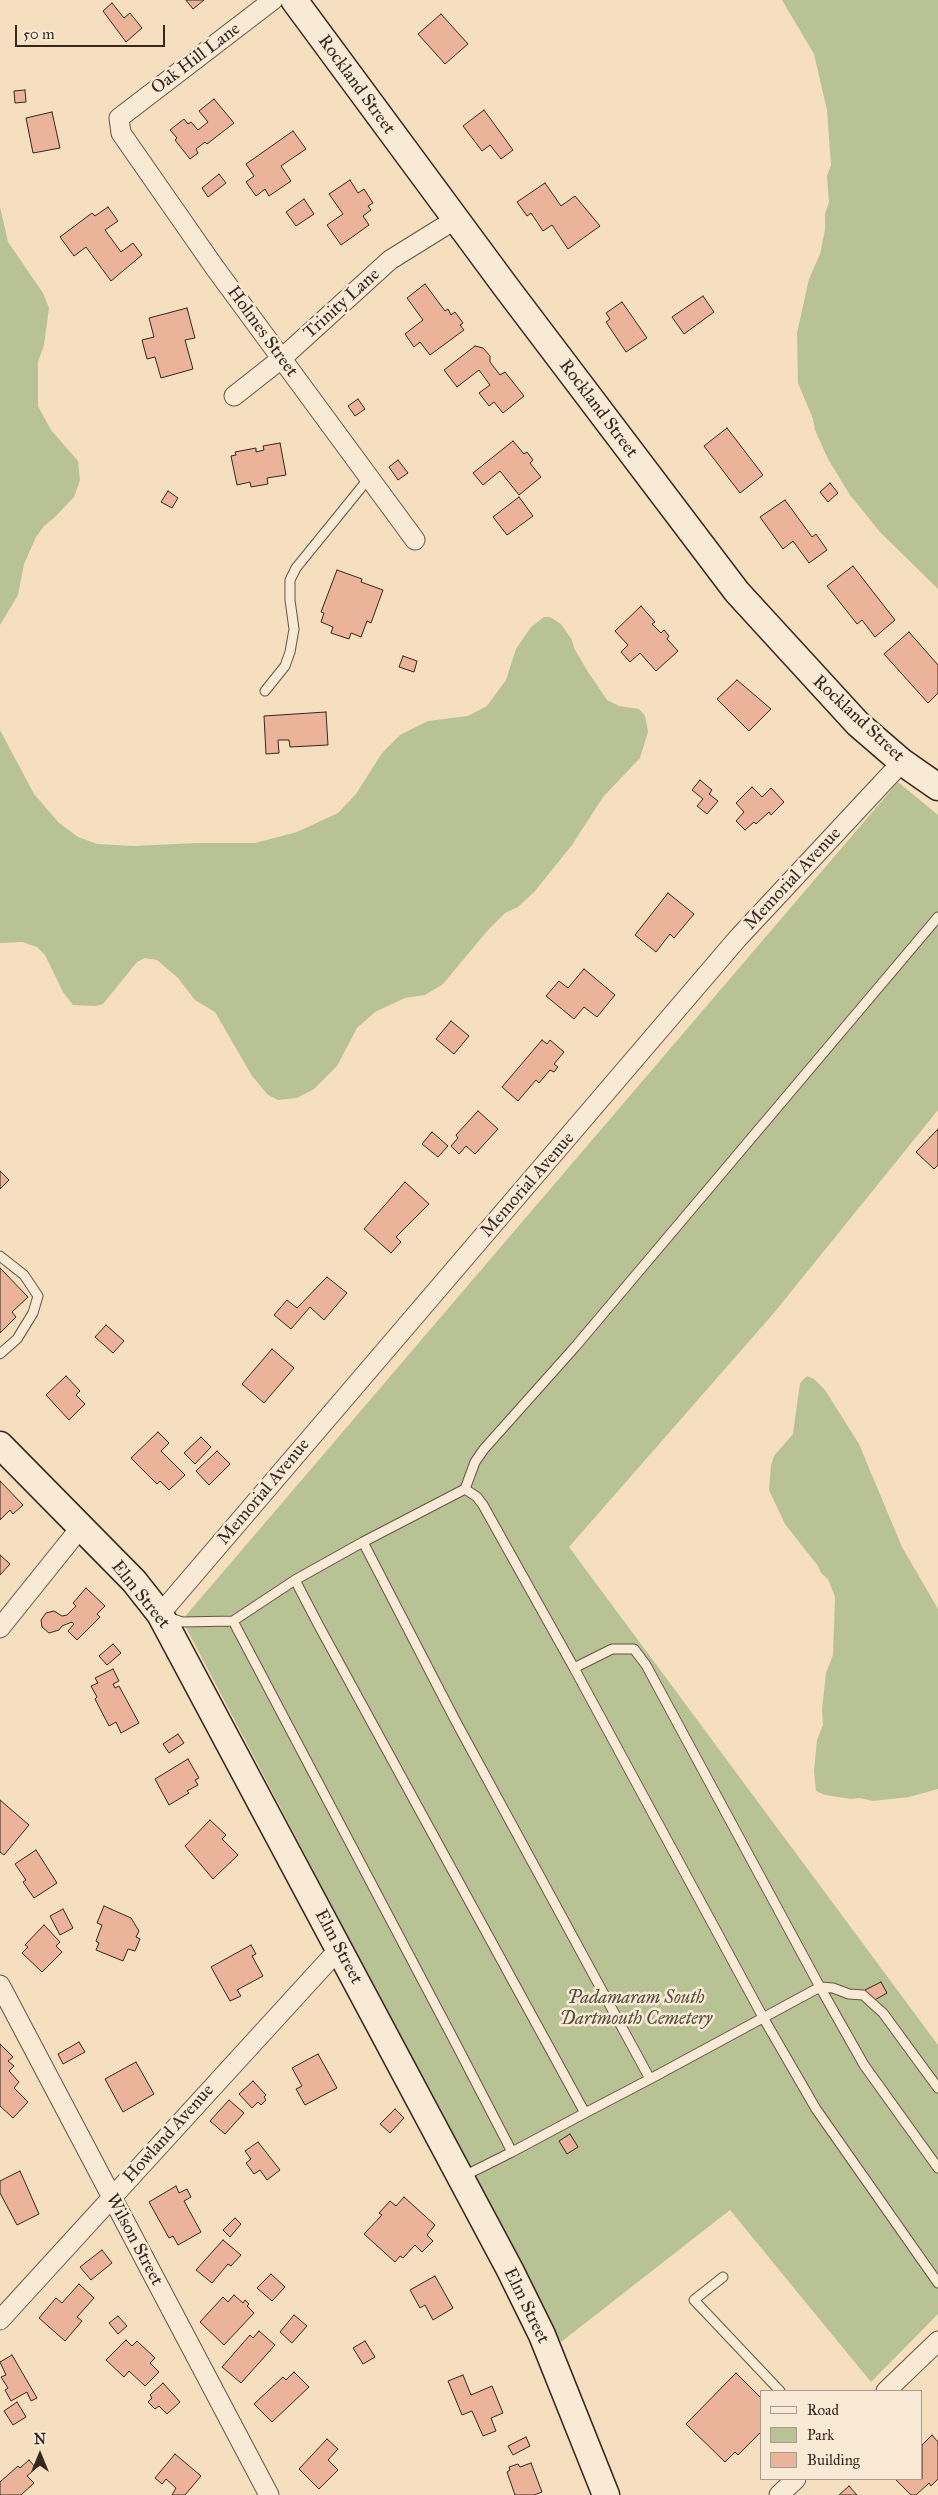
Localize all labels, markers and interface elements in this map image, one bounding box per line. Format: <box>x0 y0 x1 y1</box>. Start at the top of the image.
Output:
scale bar <box>18 15 168 47</box>
street label: Oak Hill Lane <box>147 19 245 99</box>
text: 50 m <box>23 25 55 43</box>
street label: Rockland Street <box>313 31 399 139</box>
street label: Trinity Lane <box>299 264 385 344</box>
street label: Holmes Street <box>222 282 302 382</box>
street label: Rockland Street <box>554 356 642 462</box>
street label: Rockland Street <box>808 671 908 767</box>
street label: Memorial Avenue <box>740 823 846 935</box>
street label: Memorial Avenue <box>476 1128 580 1242</box>
street label: Memorial Avenue <box>213 1434 315 1550</box>
street label: Elm Street <box>106 1557 174 1633</box>
street label: Elm Street <box>309 1906 367 1988</box>
park label: Padamaram South Dartmouth Cemetery <box>560 1988 712 2030</box>
street label: Howland Avenue <box>119 2080 219 2188</box>
street label: Wilson Street <box>101 2190 167 2290</box>
street label: Elm Street <box>498 2265 554 2347</box>
legend <box>760 2390 923 2480</box>
text: Road <box>807 2401 839 2419</box>
text: Park <box>807 2426 834 2444</box>
north arrow <box>15 2430 65 2480</box>
text: N <box>34 2431 46 2448</box>
text: Building <box>807 2451 860 2469</box>

